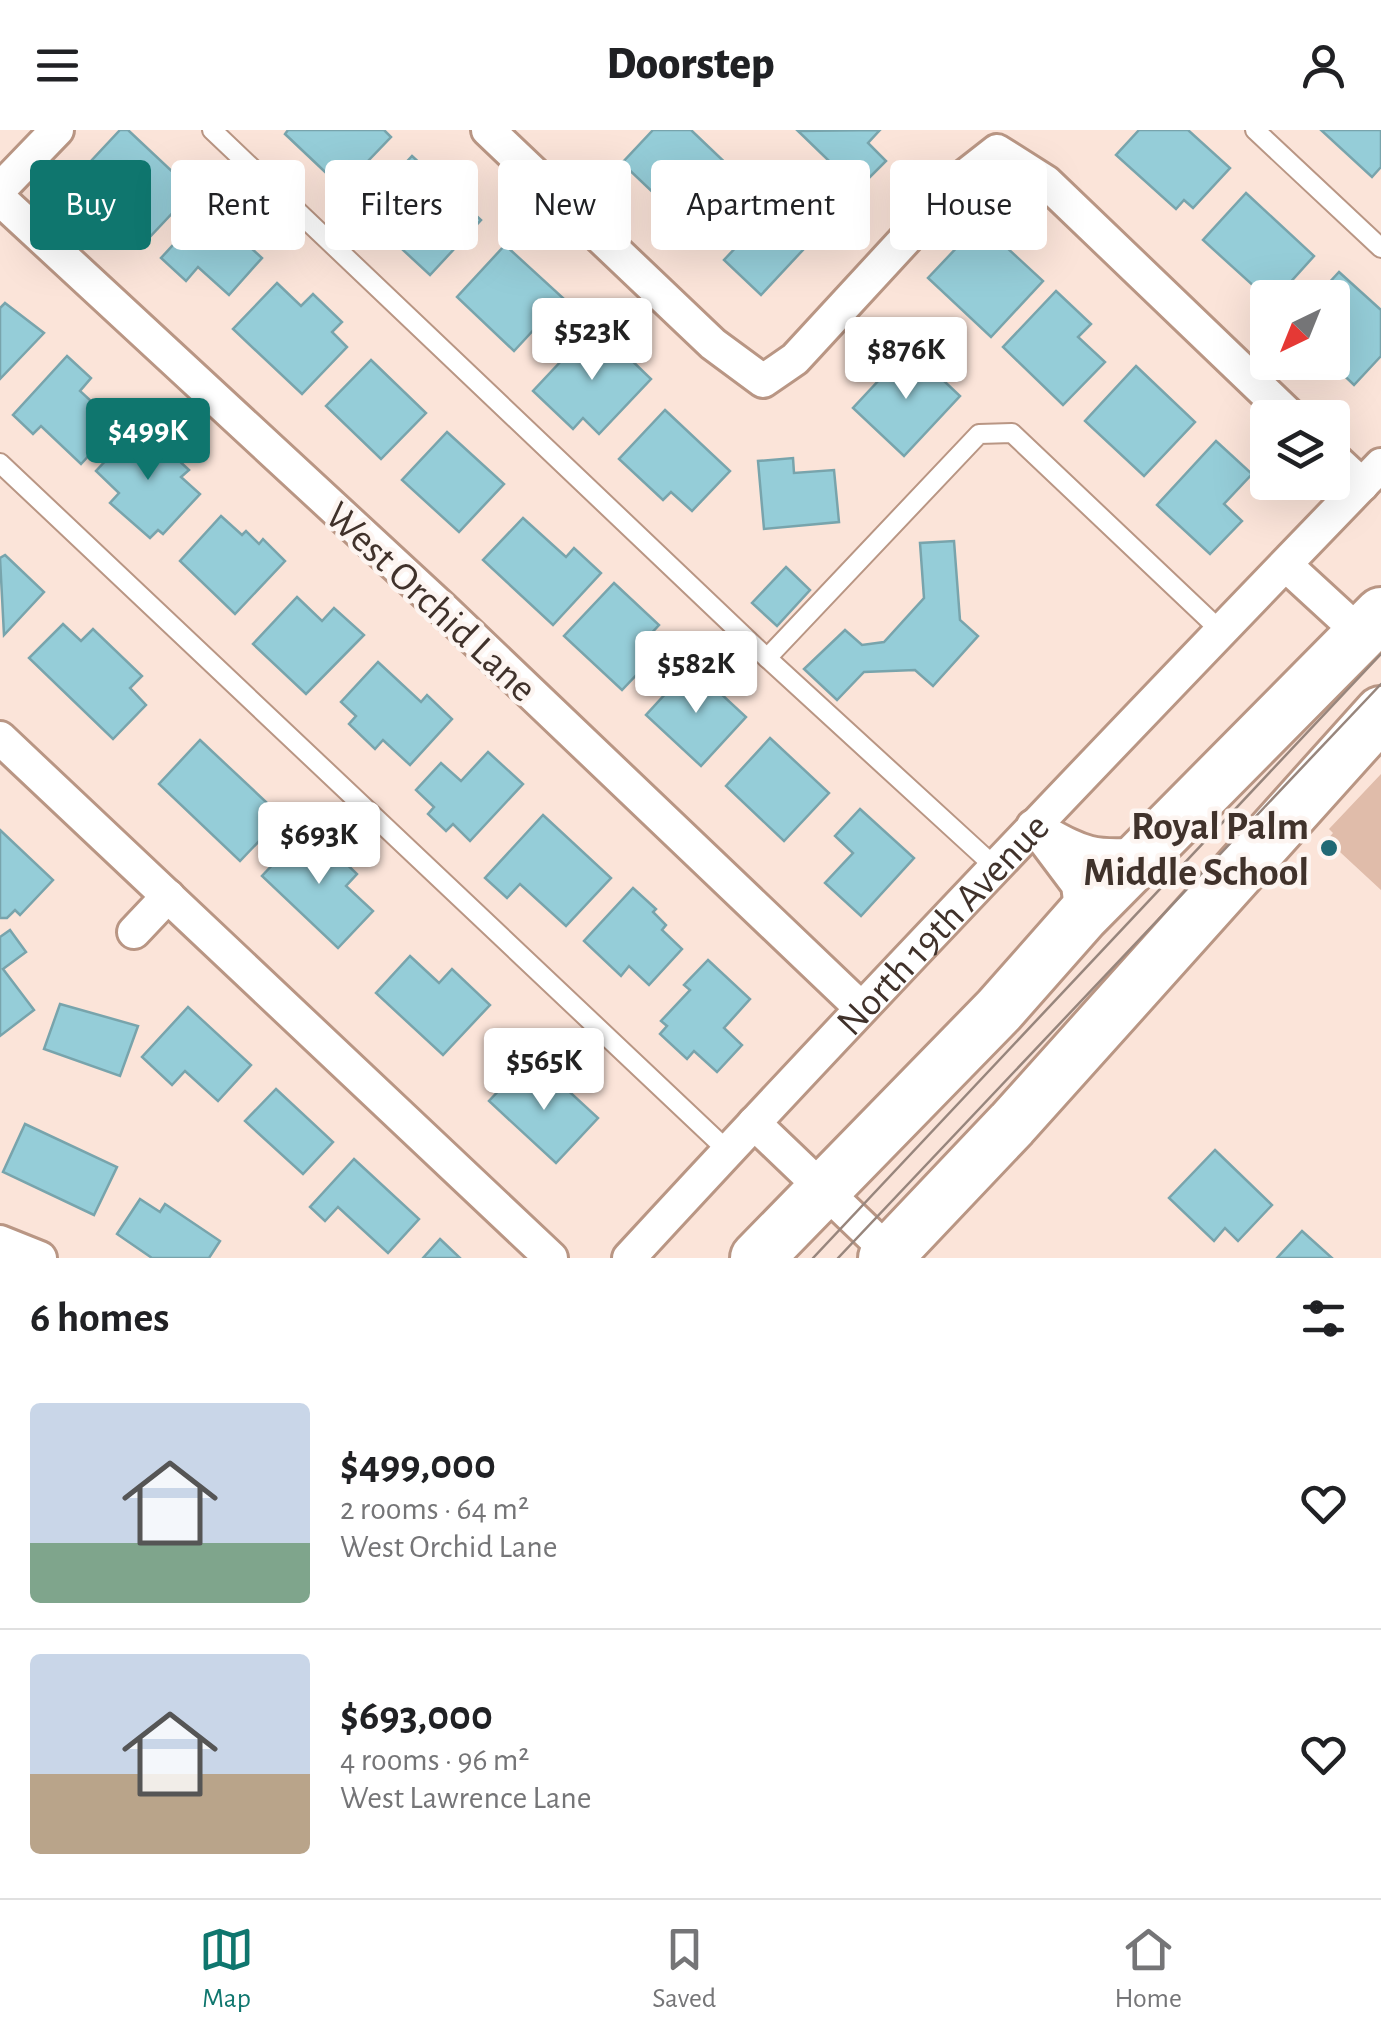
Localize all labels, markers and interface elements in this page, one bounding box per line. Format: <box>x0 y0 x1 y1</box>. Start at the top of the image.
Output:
icon: menu <box>30 38 85 93</box>
icon: person <box>1296 38 1351 93</box>
text: Doorstep <box>606 42 775 87</box>
chip: Buy <box>30 160 151 250</box>
chip: Rent <box>171 160 305 250</box>
chip: Filters <box>325 160 478 250</box>
chip: New <box>498 160 631 250</box>
chip: Apartment <box>651 160 870 250</box>
chip: House <box>890 160 1047 250</box>
north arrow <box>1250 280 1350 380</box>
map controls <box>1250 280 1350 500</box>
pin: $523K <box>522 298 662 383</box>
text: $523K <box>554 314 630 346</box>
pin: $876K <box>836 317 976 402</box>
text: $876K <box>867 333 945 365</box>
pin: $499K <box>78 398 218 483</box>
button: layers <box>1250 400 1350 500</box>
text: $499K <box>108 414 188 446</box>
street label: West Orchid Lane <box>318 495 544 710</box>
pin: $582K <box>626 631 766 716</box>
text: $582K <box>657 647 735 679</box>
pin: $693K <box>249 802 389 887</box>
street label: North 19th Avenue <box>830 807 1057 1043</box>
place label: Royal Palm Middle School <box>1083 807 1309 893</box>
text: $693K <box>280 818 358 850</box>
marker: Royal Palm Middle School <box>1318 837 1340 859</box>
pin: $565K <box>474 1028 614 1113</box>
text: $565K <box>506 1044 582 1076</box>
icon: filters <box>1296 1291 1351 1346</box>
text: 6 homes <box>30 1297 169 1339</box>
icon: home <box>110 1443 230 1563</box>
text: $499,000 <box>340 1444 496 1486</box>
icon: heart <box>1296 1476 1351 1531</box>
text: 2 rooms · 64 m² <box>340 1493 529 1525</box>
text: West Orchid Lane <box>340 1531 557 1563</box>
icon: home <box>110 1694 230 1814</box>
text: $693,000 <box>340 1695 493 1737</box>
icon: heart <box>1296 1727 1351 1782</box>
text: 4 rooms · 96 m² <box>340 1744 530 1776</box>
text: West Lawrence Lane <box>340 1782 591 1814</box>
tab: Map <box>199 1922 254 2016</box>
tab: Saved <box>652 1922 716 2016</box>
tab: Home <box>1115 1922 1182 2016</box>

